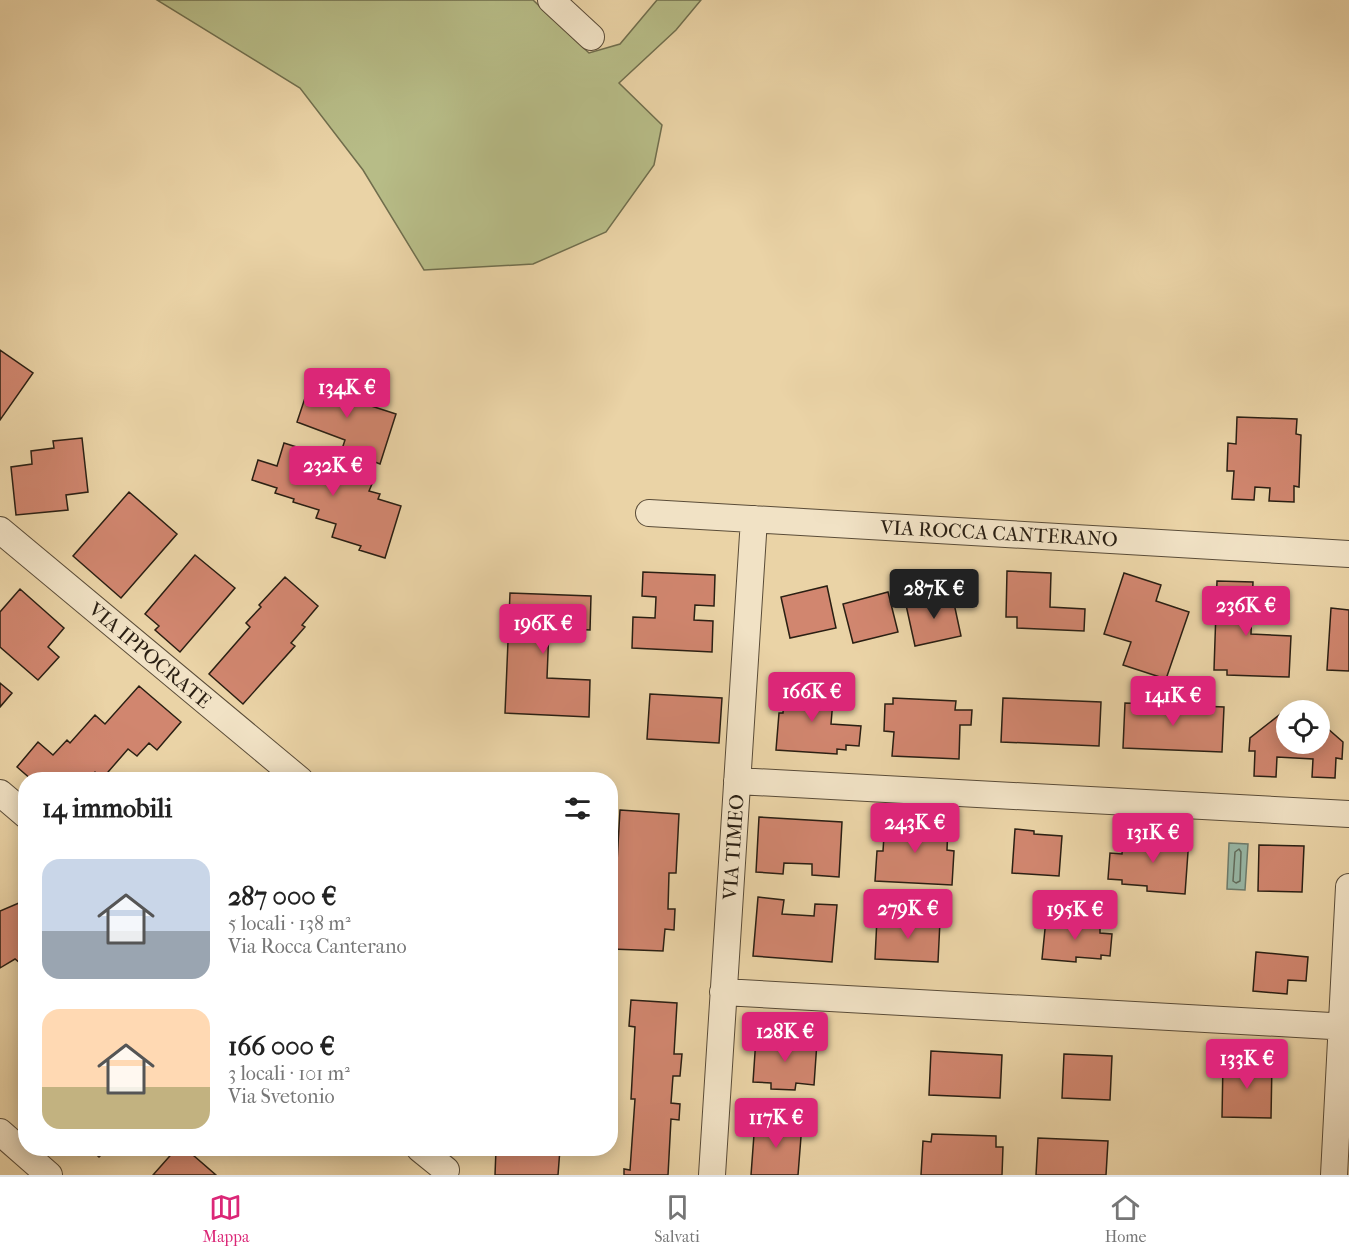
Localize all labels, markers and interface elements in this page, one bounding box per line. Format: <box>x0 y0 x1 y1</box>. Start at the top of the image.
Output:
pin: 134K € <box>298 368 396 419</box>
text: 134K € <box>318 376 376 399</box>
pin: 232K € <box>284 446 382 497</box>
text: 232K € <box>303 454 363 477</box>
street label: VIA ROCCA CANTERANO <box>879 516 1118 551</box>
pin: 287K € <box>885 569 983 620</box>
text: 287K € <box>904 577 964 600</box>
pin: 236K € <box>1197 586 1295 637</box>
text: 236K € <box>1216 594 1276 617</box>
street label: VIA IPPOCRATE <box>83 597 215 713</box>
pin: 196K € <box>494 604 592 655</box>
text: 196K € <box>513 612 573 635</box>
pin: 166K € <box>763 672 861 723</box>
pin: 141K € <box>1124 676 1222 727</box>
text: 166K € <box>782 680 842 703</box>
text: 141K € <box>1145 684 1201 707</box>
map controls <box>1276 700 1330 754</box>
button: locate <box>1276 700 1330 754</box>
icon: filters <box>561 792 594 825</box>
text: 14 immobili <box>42 793 172 824</box>
street label: VIA TIMEO <box>718 793 749 902</box>
pin: 243K € <box>866 803 964 854</box>
text: 243K € <box>884 811 946 834</box>
pin: 131K € <box>1104 813 1202 864</box>
text: 131K € <box>1126 821 1180 844</box>
text: 287 000 € <box>228 881 337 912</box>
icon: home <box>90 883 162 955</box>
pin: 279K € <box>859 889 957 940</box>
pin: 195K € <box>1026 890 1124 941</box>
text: 279K € <box>877 897 939 920</box>
text: 195K € <box>1047 898 1103 921</box>
text: 5 locali · 138 m² <box>228 912 351 935</box>
text: Via Rocca Canterano <box>228 935 407 958</box>
pin: 128K € <box>736 1012 834 1063</box>
text: 128K € <box>756 1020 814 1043</box>
text: 166 000 € <box>228 1031 335 1062</box>
icon: home <box>90 1033 162 1105</box>
pin: 133K € <box>1198 1039 1296 1090</box>
text: 133K € <box>1220 1047 1274 1070</box>
text: 3 locali · 101 m² <box>228 1062 350 1085</box>
text: Via Svetonio <box>228 1085 335 1108</box>
pin: 117K € <box>727 1098 825 1149</box>
text: 117K € <box>749 1106 803 1129</box>
tab: Mappa <box>202 1191 249 1246</box>
tab: Salvati <box>654 1191 700 1246</box>
tab: Home <box>1105 1191 1146 1246</box>

